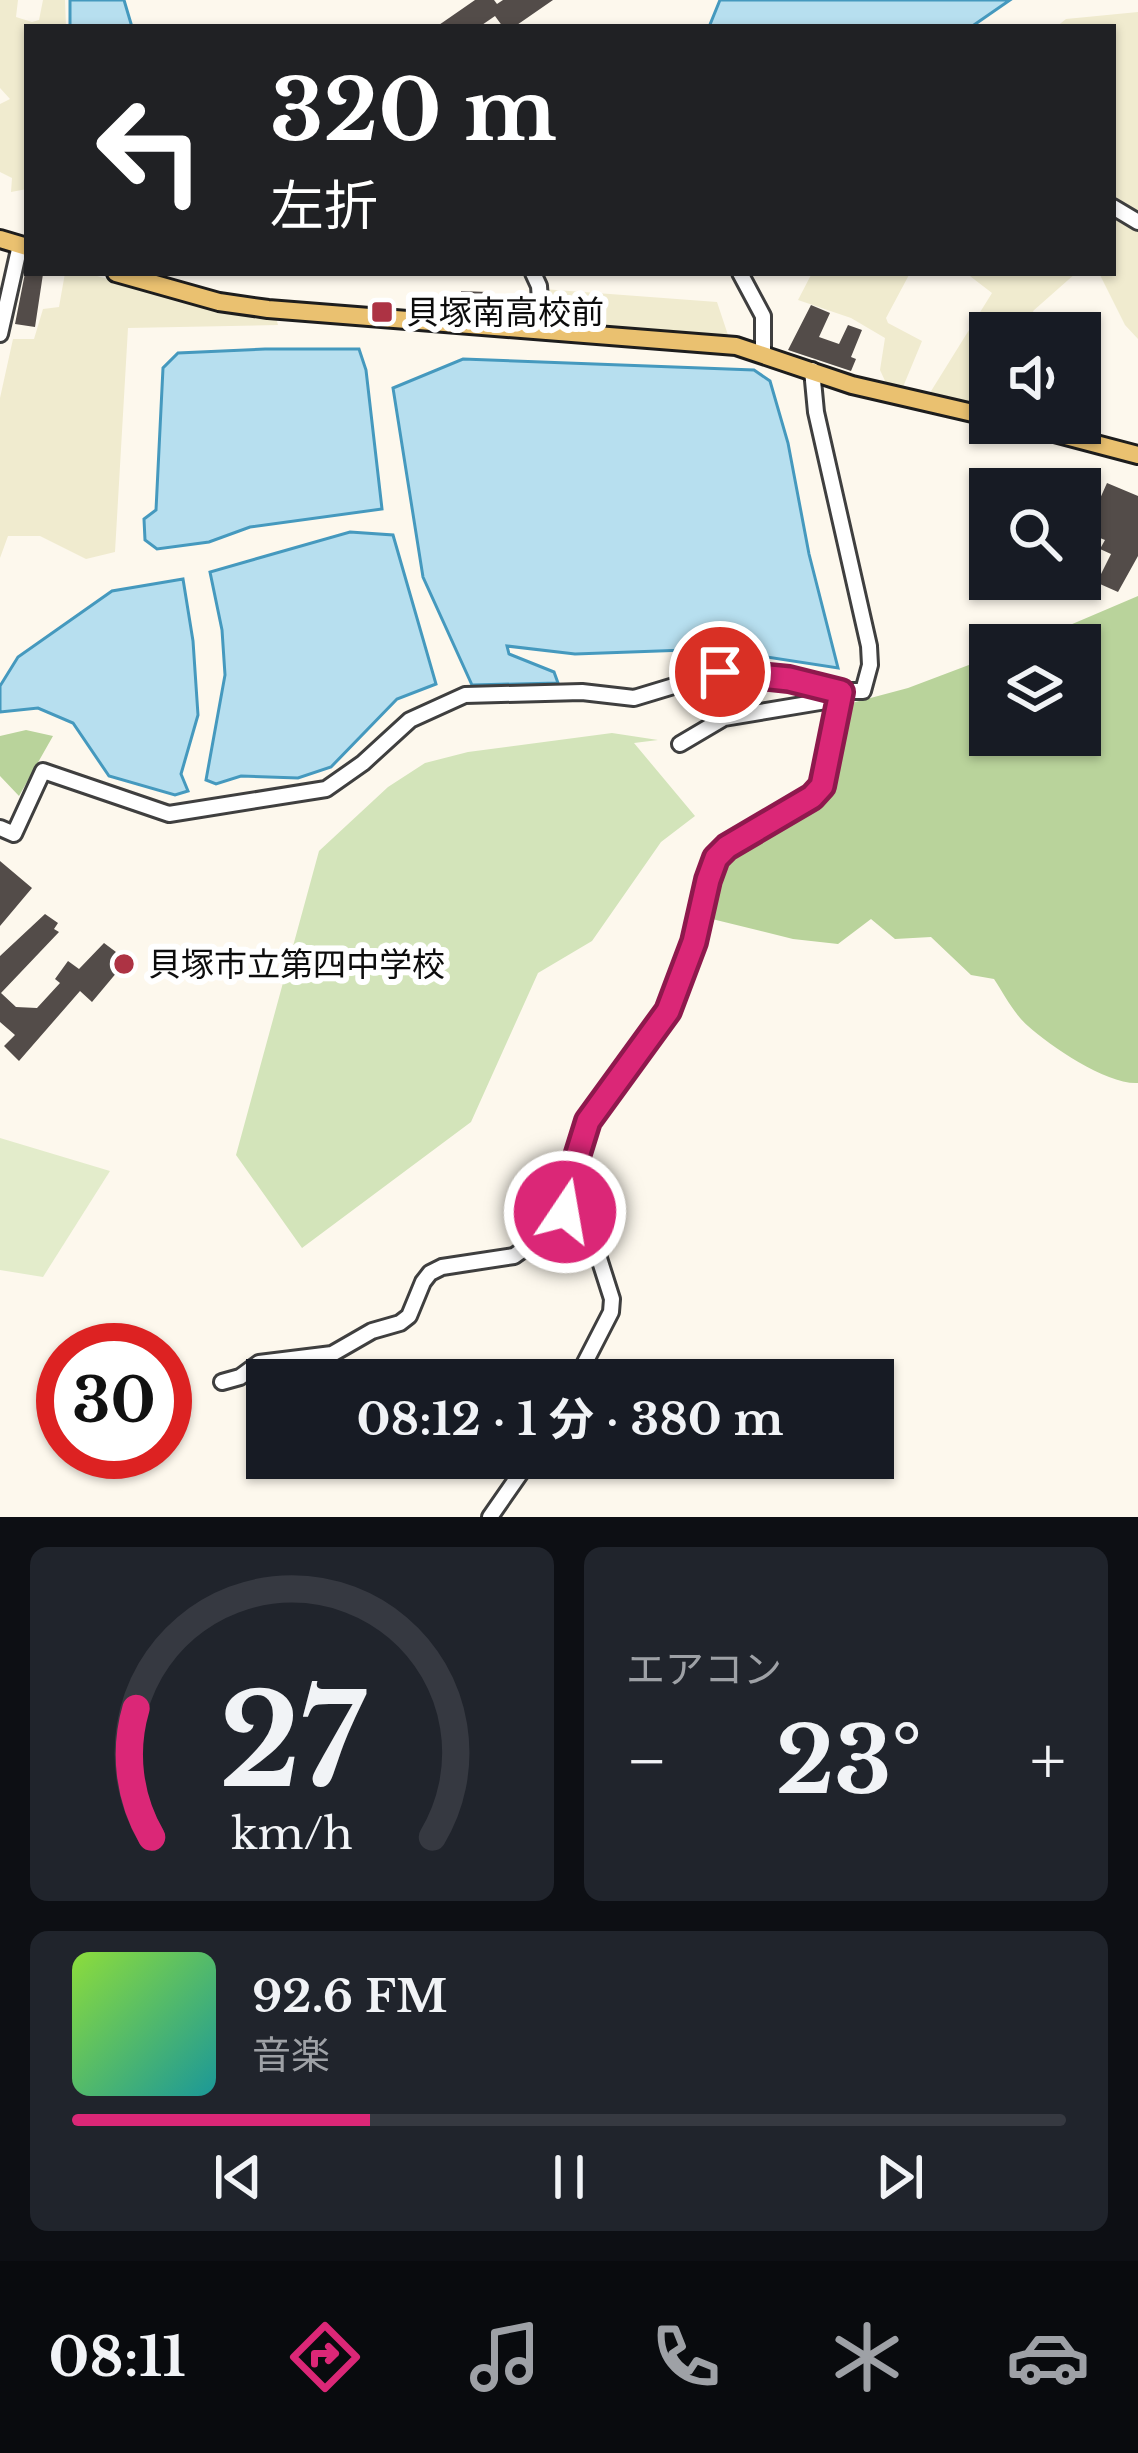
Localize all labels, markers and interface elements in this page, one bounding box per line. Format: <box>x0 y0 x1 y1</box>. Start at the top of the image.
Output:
text: 320 m <box>270 59 557 163</box>
icon: left <box>72 72 228 228</box>
text: 左折 <box>270 173 378 240</box>
place label: 貝塚南高校前 <box>406 292 604 333</box>
marker: 貝塚南高校前 <box>369 299 395 325</box>
map controls <box>969 312 1101 756</box>
button: sound <box>969 312 1101 444</box>
button: search <box>969 468 1101 600</box>
pin <box>669 621 771 723</box>
button: layers <box>969 624 1101 756</box>
icon: arrive <box>687 639 753 705</box>
place label: 貝塚市立第四中学校 <box>148 944 445 985</box>
marker: 貝塚市立第四中学校 <box>111 951 137 977</box>
position arrow <box>502 1149 628 1275</box>
speed limit sign: 30 <box>36 1323 192 1479</box>
text: 08:12 · 1 分 · 380 m <box>357 1391 783 1447</box>
text: エアコン <box>626 1645 782 1694</box>
text: 27 <box>219 1665 366 1820</box>
text: 23° <box>776 1706 922 1817</box>
text: − <box>626 1720 668 1802</box>
text: + <box>1030 1720 1066 1802</box>
text: km/h <box>231 1807 353 1861</box>
text: 92.6 FM <box>252 1968 448 2024</box>
text: 音楽 <box>252 2031 330 2080</box>
icon: previous <box>205 2144 271 2210</box>
icon: pause <box>536 2144 602 2210</box>
icon: next <box>867 2144 933 2210</box>
icon: directions <box>283 2315 367 2399</box>
icon: music <box>463 2315 547 2399</box>
icon: phone <box>644 2315 728 2399</box>
icon: climate <box>825 2315 909 2399</box>
icon: car <box>1006 2315 1090 2399</box>
text: 08:11 <box>48 2324 186 2391</box>

